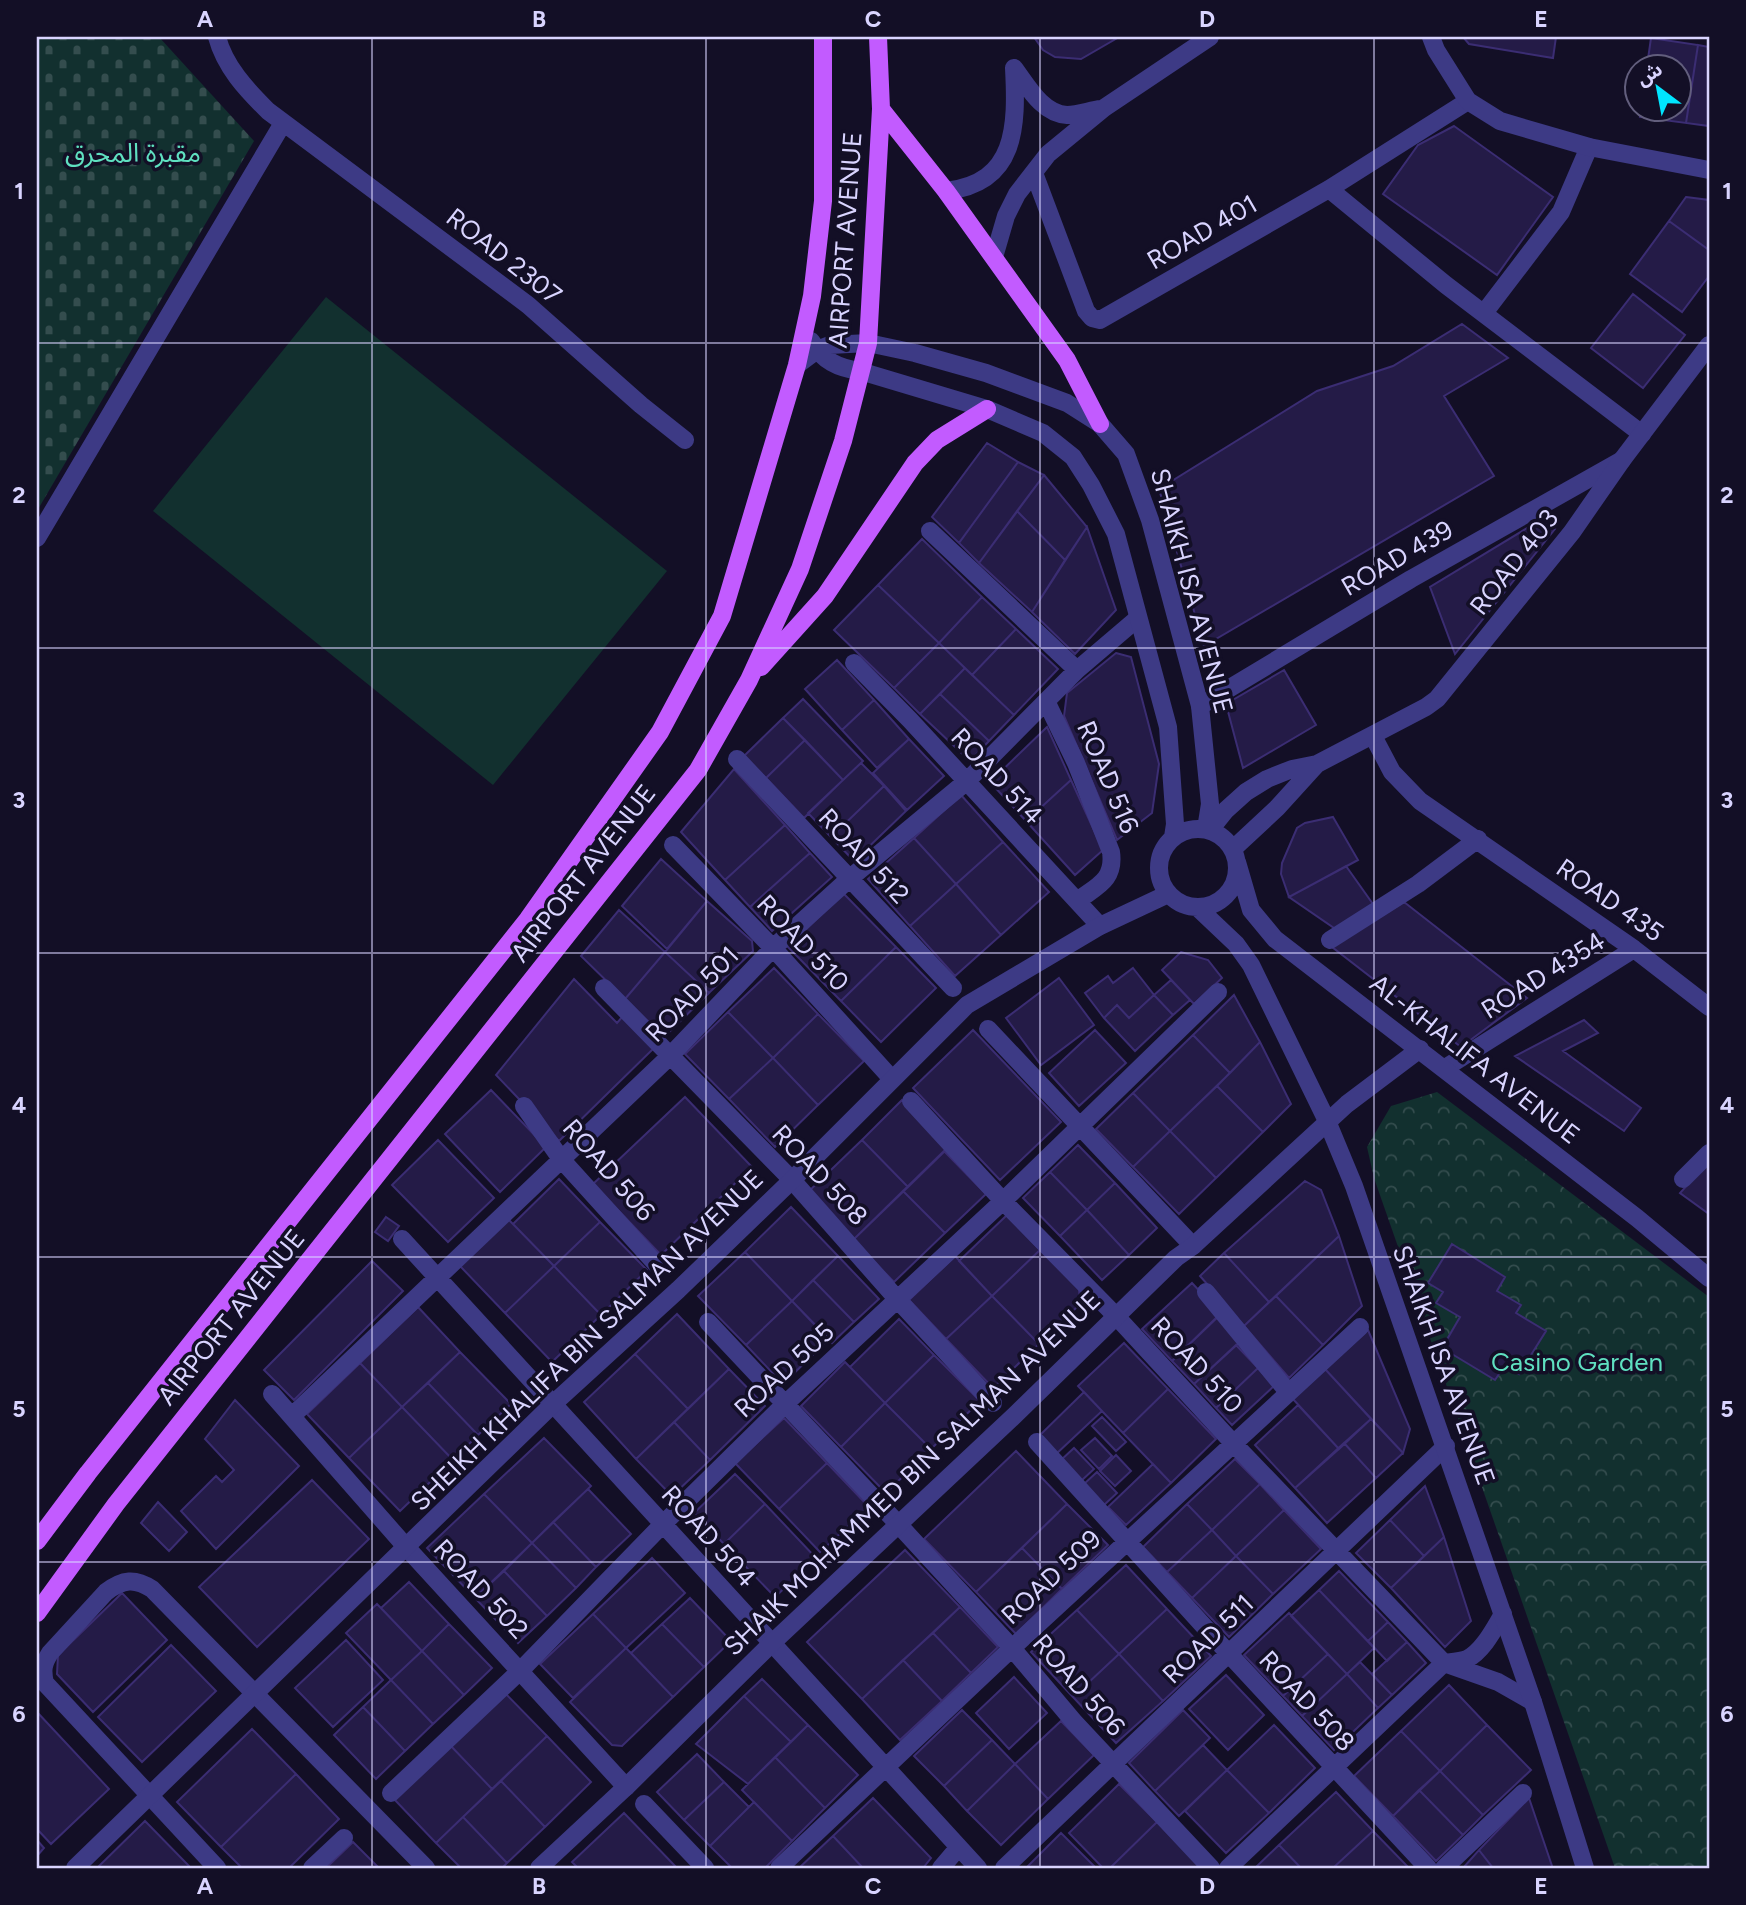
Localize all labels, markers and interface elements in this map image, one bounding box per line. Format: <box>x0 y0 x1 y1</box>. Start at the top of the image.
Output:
text: A <box>197 5 214 33</box>
text: B <box>532 5 546 33</box>
text: C <box>865 5 882 33</box>
text: D <box>1199 5 1215 33</box>
text: E <box>1534 5 1548 33</box>
north arrow <box>1624 52 1694 122</box>
text: ش <box>1632 57 1666 91</box>
street label: AIRPORT AVENUE <box>821 131 869 349</box>
park label: مقبرة المحرق <box>65 137 201 169</box>
text: 1 <box>14 177 24 205</box>
text: 1 <box>1722 177 1732 205</box>
street label: ROAD 401 <box>1141 188 1263 276</box>
street label: ROAD 2307 <box>440 201 568 311</box>
street label: SHAIKH ISA AVENUE <box>1144 465 1240 717</box>
text: 2 <box>12 481 26 509</box>
text: 2 <box>1720 481 1734 509</box>
street label: ROAD 403 <box>1463 503 1565 621</box>
street label: ROAD 439 <box>1336 513 1458 603</box>
street label: ROAD 516 <box>1070 716 1146 838</box>
street label: ROAD 514 <box>944 721 1050 831</box>
street label: AIRPORT AVENUE <box>504 778 662 968</box>
text: 3 <box>13 786 25 814</box>
text: 3 <box>1721 786 1733 814</box>
street label: ROAD 512 <box>812 802 916 910</box>
street label: ROAD 435 <box>1550 851 1670 949</box>
street label: ROAD 510 <box>750 888 856 998</box>
street label: ROAD 4354 <box>1475 924 1611 1026</box>
street label: ROAD 501 <box>639 939 745 1049</box>
street label: AL-KHALIFA AVENUE <box>1364 967 1586 1151</box>
text: 4 <box>12 1091 26 1119</box>
text: 4 <box>1720 1091 1734 1119</box>
street label: ROAD 506 <box>556 1112 662 1228</box>
street label: ROAD 508 <box>765 1118 875 1232</box>
street label: SHEIKH KHALIFA BIN SALMAN AVENUE <box>404 1162 770 1518</box>
street label: AIRPORT AVENUE <box>150 1223 312 1411</box>
street label: SHAIKH ISA AVENUE <box>1386 1241 1502 1489</box>
street label: SHAIK MOHAMMED BIN SALMAN AVENUE <box>717 1284 1107 1662</box>
street label: ROAD 510 <box>1144 1310 1250 1420</box>
street label: ROAD 505 <box>727 1316 841 1424</box>
park label: Casino Garden <box>1491 1346 1663 1378</box>
text: 5 <box>12 1395 26 1423</box>
text: 5 <box>1720 1395 1734 1423</box>
street label: ROAD 504 <box>655 1478 763 1594</box>
street label: ROAD 509 <box>994 1523 1108 1631</box>
street label: ROAD 502 <box>427 1533 535 1645</box>
street label: ROAD 511 <box>1156 1588 1260 1690</box>
street label: ROAD 506 <box>1026 1627 1132 1743</box>
street label: ROAD 508 <box>1252 1644 1362 1758</box>
text: 6 <box>12 1700 26 1728</box>
text: 6 <box>1720 1700 1734 1728</box>
text: A <box>197 1872 214 1900</box>
text: B <box>532 1872 546 1900</box>
text: C <box>865 1872 882 1900</box>
text: D <box>1199 1872 1215 1900</box>
text: E <box>1534 1872 1548 1900</box>

